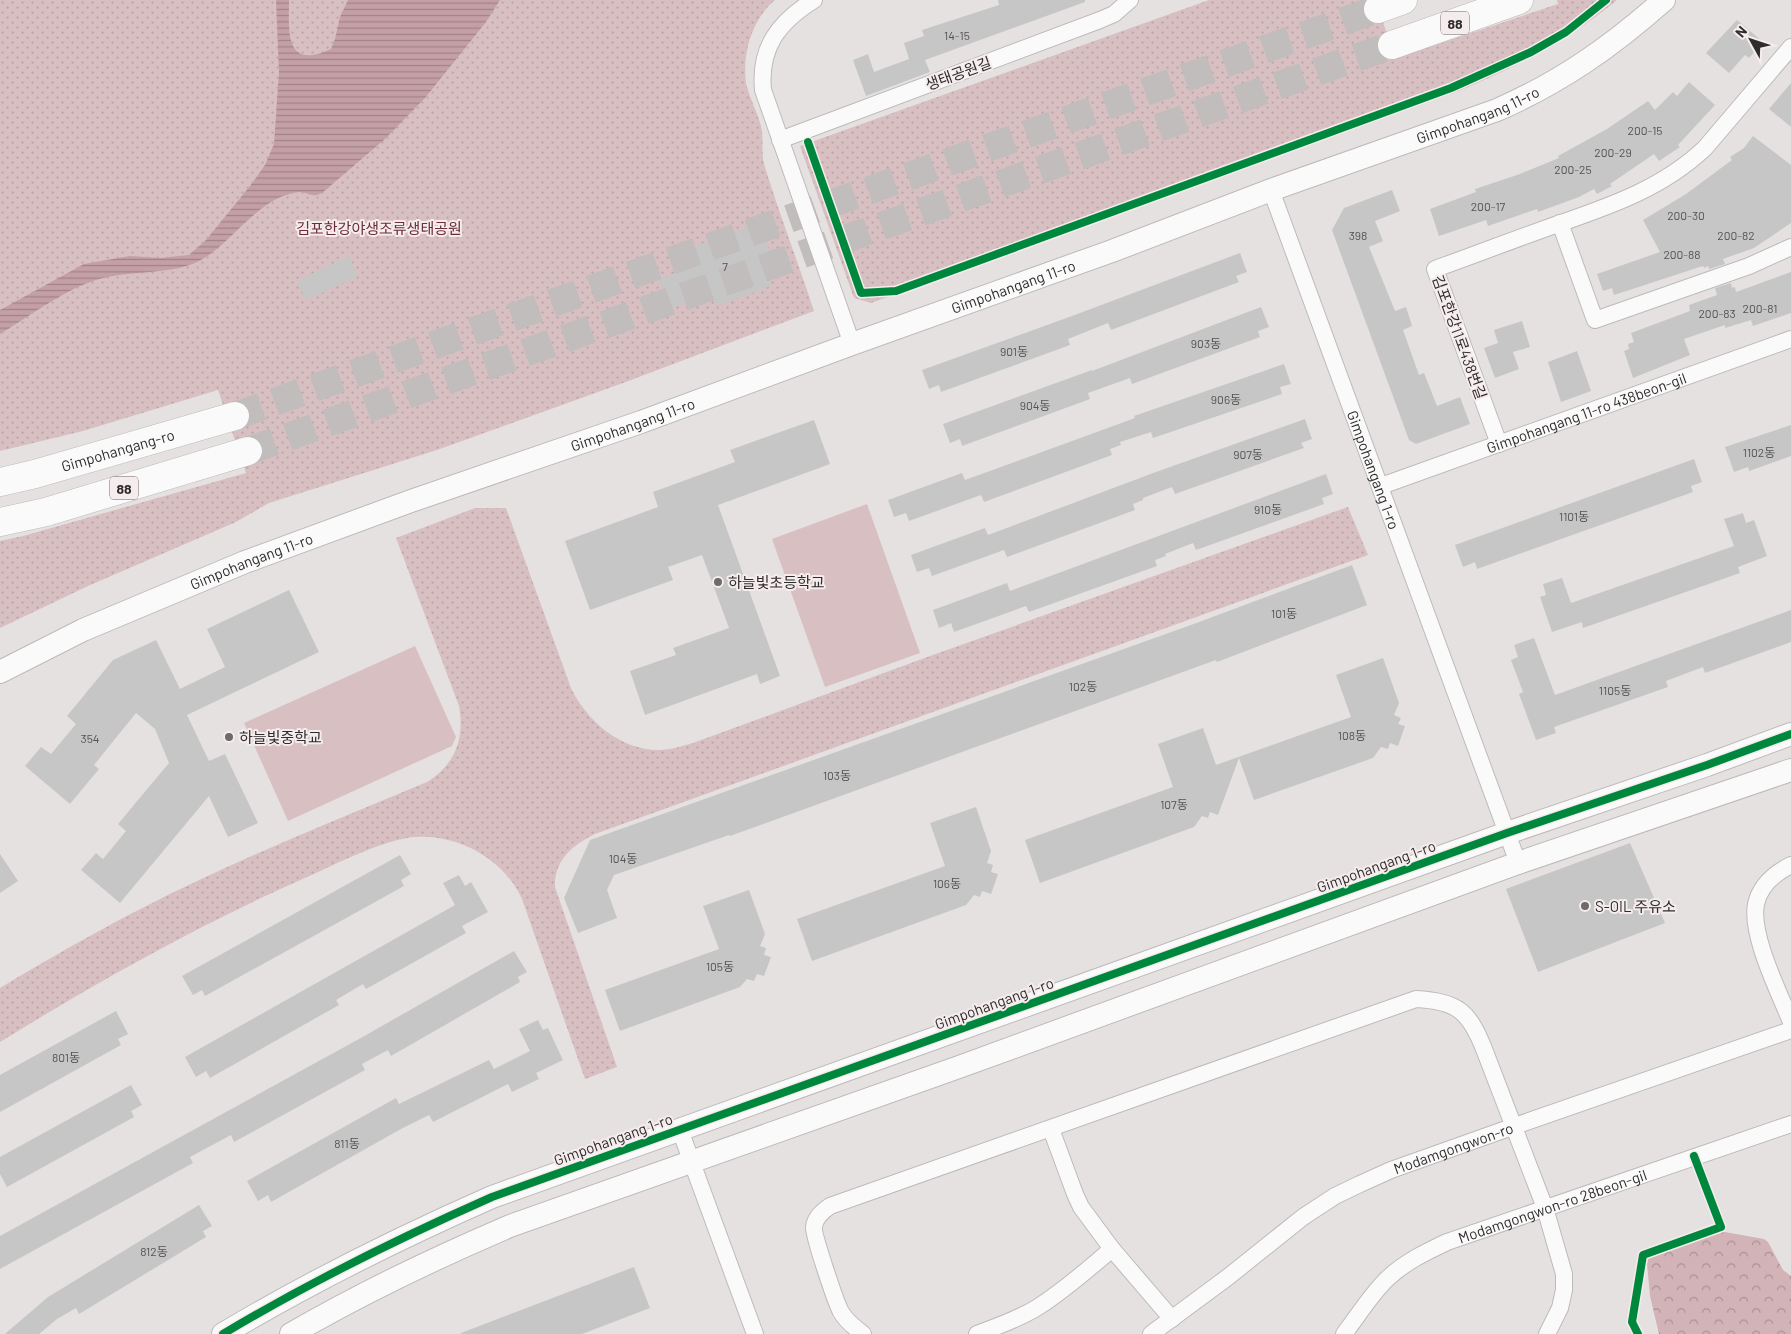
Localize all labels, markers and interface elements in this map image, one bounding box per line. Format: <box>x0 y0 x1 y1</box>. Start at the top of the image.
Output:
road number: 88 <box>1441 12 1469 34</box>
north arrow <box>1726 15 1776 65</box>
text: N <box>1731 22 1750 40</box>
house number: 14-15 <box>944 28 970 42</box>
street label: 생태공원길 <box>922 53 994 93</box>
street label: Gimpohangang 11-ro <box>1414 82 1542 147</box>
house number: 200-15 <box>1627 123 1663 137</box>
house number: 200-29 <box>1594 145 1632 159</box>
house number: 200-25 <box>1554 162 1592 176</box>
house number: 200-17 <box>1471 199 1506 213</box>
house number: 200-30 <box>1667 208 1705 222</box>
park label: 김포한강야생조류생태공원 <box>296 219 462 237</box>
house number: 398 <box>1349 228 1367 242</box>
house number: 200-82 <box>1717 228 1755 242</box>
house number: 200-88 <box>1663 247 1701 261</box>
street label: Gimpohangang 11-ro <box>949 256 1078 317</box>
house number: 7 <box>722 259 728 273</box>
street label: 김포한강11로438번길 <box>1429 272 1491 402</box>
house number: 200-81 <box>1743 301 1777 315</box>
house number: 200-83 <box>1698 306 1736 320</box>
house number: 903동 <box>1191 336 1221 350</box>
house number: 901동 <box>1000 344 1028 358</box>
street label: Gimpohangang 11-ro 438beon-gil <box>1484 368 1689 456</box>
house number: 906동 <box>1211 392 1241 406</box>
street label: Gimpohangang 11-ro <box>568 394 697 455</box>
house number: 904동 <box>1020 398 1050 412</box>
street label: Gimpohangang 1-ro <box>1344 408 1404 532</box>
street label: Gimpohangang-ro <box>59 425 176 475</box>
house number: 1102동 <box>1743 445 1775 459</box>
house number: 907동 <box>1233 447 1263 461</box>
road number: 88 <box>110 476 138 499</box>
house number: 910동 <box>1254 502 1282 516</box>
house number: 1101동 <box>1559 509 1589 523</box>
street label: Gimpohangang 11-ro <box>187 529 315 593</box>
place label: 하늘빛초등학교 <box>728 573 825 591</box>
marker: 하늘빛초등학교 <box>712 576 724 588</box>
house number: 101동 <box>1271 606 1297 620</box>
house number: 102동 <box>1069 679 1097 693</box>
house number: 1105동 <box>1599 683 1631 697</box>
place label: 하늘빛중학교 <box>239 728 322 746</box>
house number: 108동 <box>1338 728 1366 742</box>
house number: 354 <box>81 731 99 745</box>
marker: 하늘빛중학교 <box>223 731 235 743</box>
house number: 103동 <box>823 768 851 782</box>
house number: 107동 <box>1160 797 1188 811</box>
street label: Gimpohangang 1-ro <box>1314 836 1438 896</box>
house number: 104동 <box>609 851 637 865</box>
house number: 106동 <box>933 876 961 890</box>
place label: S-OIL 주유소 <box>1595 897 1676 915</box>
marker: S-OIL 주유소 <box>1579 900 1591 912</box>
house number: 105동 <box>706 959 734 973</box>
street label: Gimpohangang 1-ro <box>932 973 1056 1033</box>
house number: 801동 <box>52 1050 80 1064</box>
street label: Gimpohangang 1-ro <box>551 1109 675 1169</box>
street label: Modamgongwon-ro <box>1391 1118 1516 1177</box>
house number: 811동 <box>334 1136 360 1150</box>
street label: Modamgongwon-ro 28beon-gil <box>1456 1165 1649 1247</box>
house number: 812동 <box>140 1244 168 1258</box>

